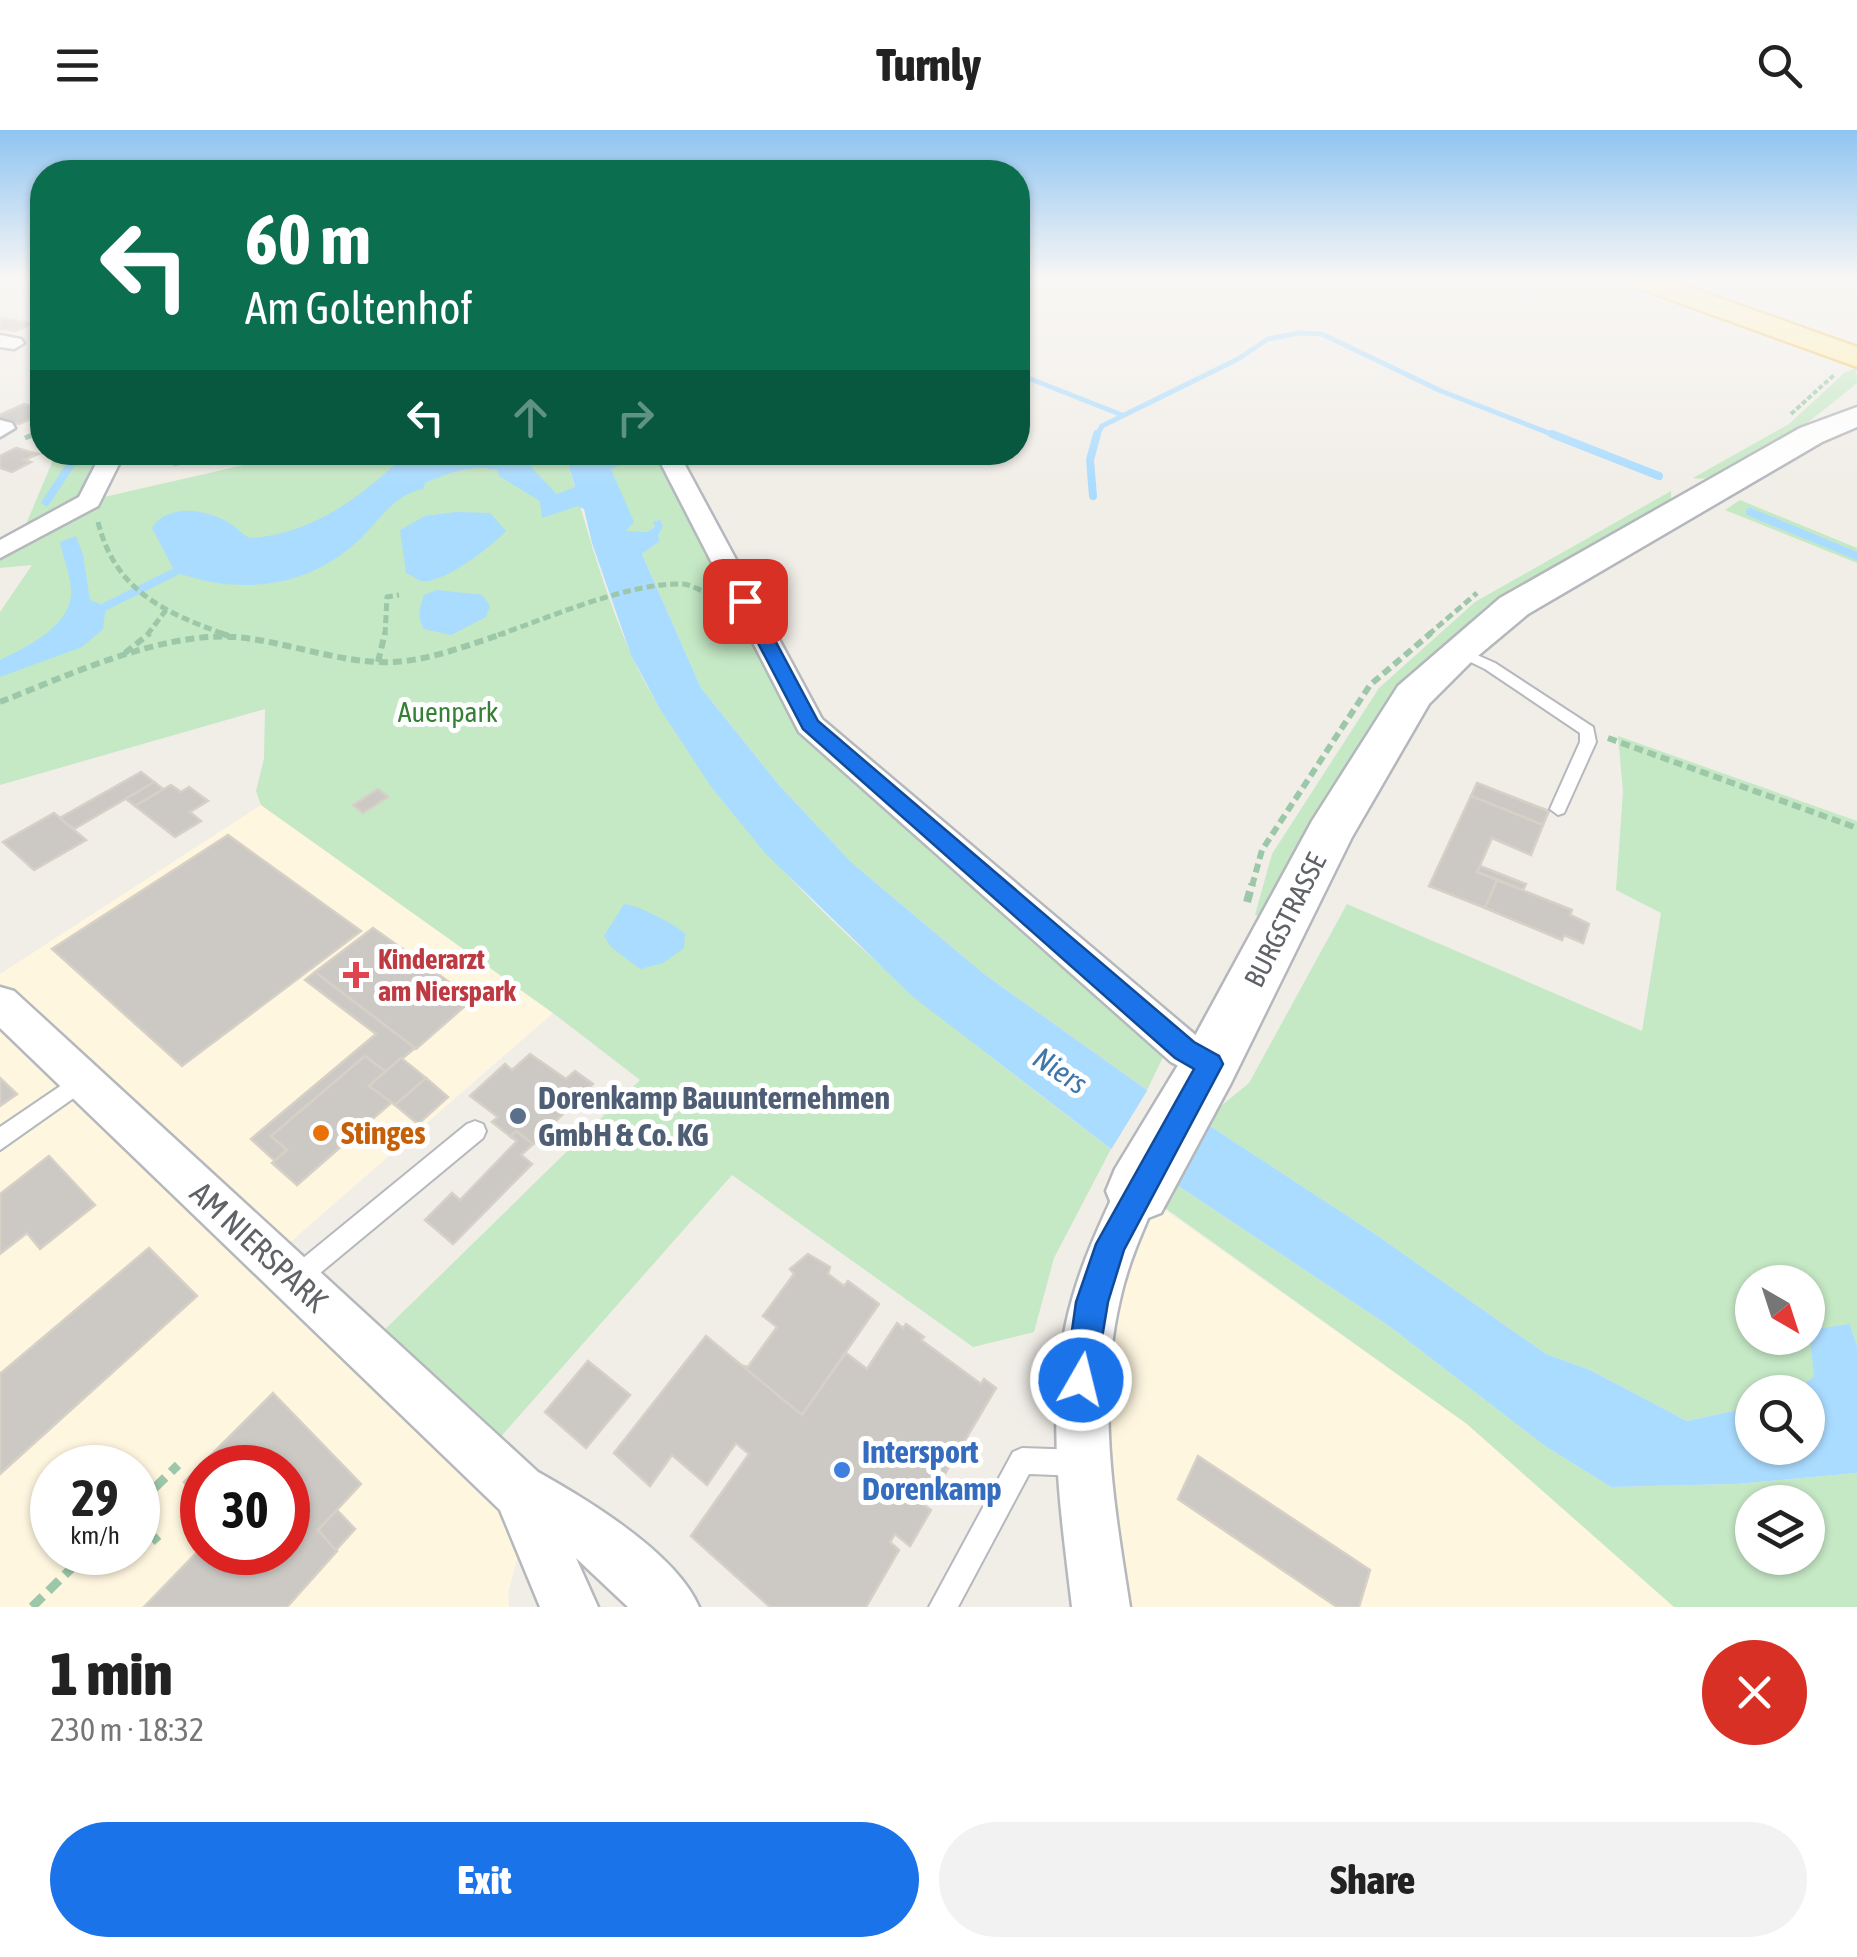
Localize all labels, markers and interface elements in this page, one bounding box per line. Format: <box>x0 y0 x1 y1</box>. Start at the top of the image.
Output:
icon: menu <box>50 38 105 93</box>
icon: search <box>1752 38 1807 93</box>
text: Turnly <box>876 39 981 91</box>
text: 60 m <box>245 199 371 279</box>
icon: left <box>80 200 210 330</box>
text: Am Goltenhof <box>245 282 473 334</box>
icon: left <box>398 390 453 445</box>
icon: ahead <box>503 390 558 445</box>
icon: right <box>608 390 663 445</box>
pin <box>703 559 788 644</box>
icon: arrive <box>718 574 773 629</box>
park label: Auenpark <box>398 696 498 728</box>
street label: BURGSTRASSE <box>1238 848 1332 992</box>
place label: Kinderarzt am Nierspark <box>378 943 516 1007</box>
marker: Kinderarzt am Nierspark <box>343 962 369 988</box>
water label: Niers <box>1027 1040 1094 1100</box>
place label: Dorenkamp Bauunternehmen GmbH & Co. KG <box>538 1079 890 1153</box>
marker: Dorenkamp Bauunternehmen GmbH & Co. KG <box>507 1105 529 1127</box>
place label: Stinges <box>341 1114 425 1151</box>
marker: Stinges <box>310 1122 332 1144</box>
street label: AM NIERSPARK <box>183 1174 336 1319</box>
north arrow <box>1735 1265 1825 1355</box>
map controls <box>1735 1265 1825 1575</box>
position arrow <box>1029 1328 1133 1432</box>
button: search <box>1735 1375 1825 1465</box>
place label: Intersport Dorenkamp <box>862 1433 1002 1507</box>
speed limit sign: 30 <box>180 1445 310 1575</box>
marker: Intersport Dorenkamp <box>831 1459 853 1481</box>
text: 29 <box>71 1469 118 1527</box>
button: layers <box>1735 1485 1825 1575</box>
text: km/h <box>70 1521 120 1549</box>
text: 1 min <box>50 1639 173 1708</box>
button: close <box>1702 1640 1807 1745</box>
text: 230 m · 18:32 <box>50 1711 204 1748</box>
button: Exit <box>50 1822 919 1937</box>
button: Share <box>939 1822 1807 1937</box>

